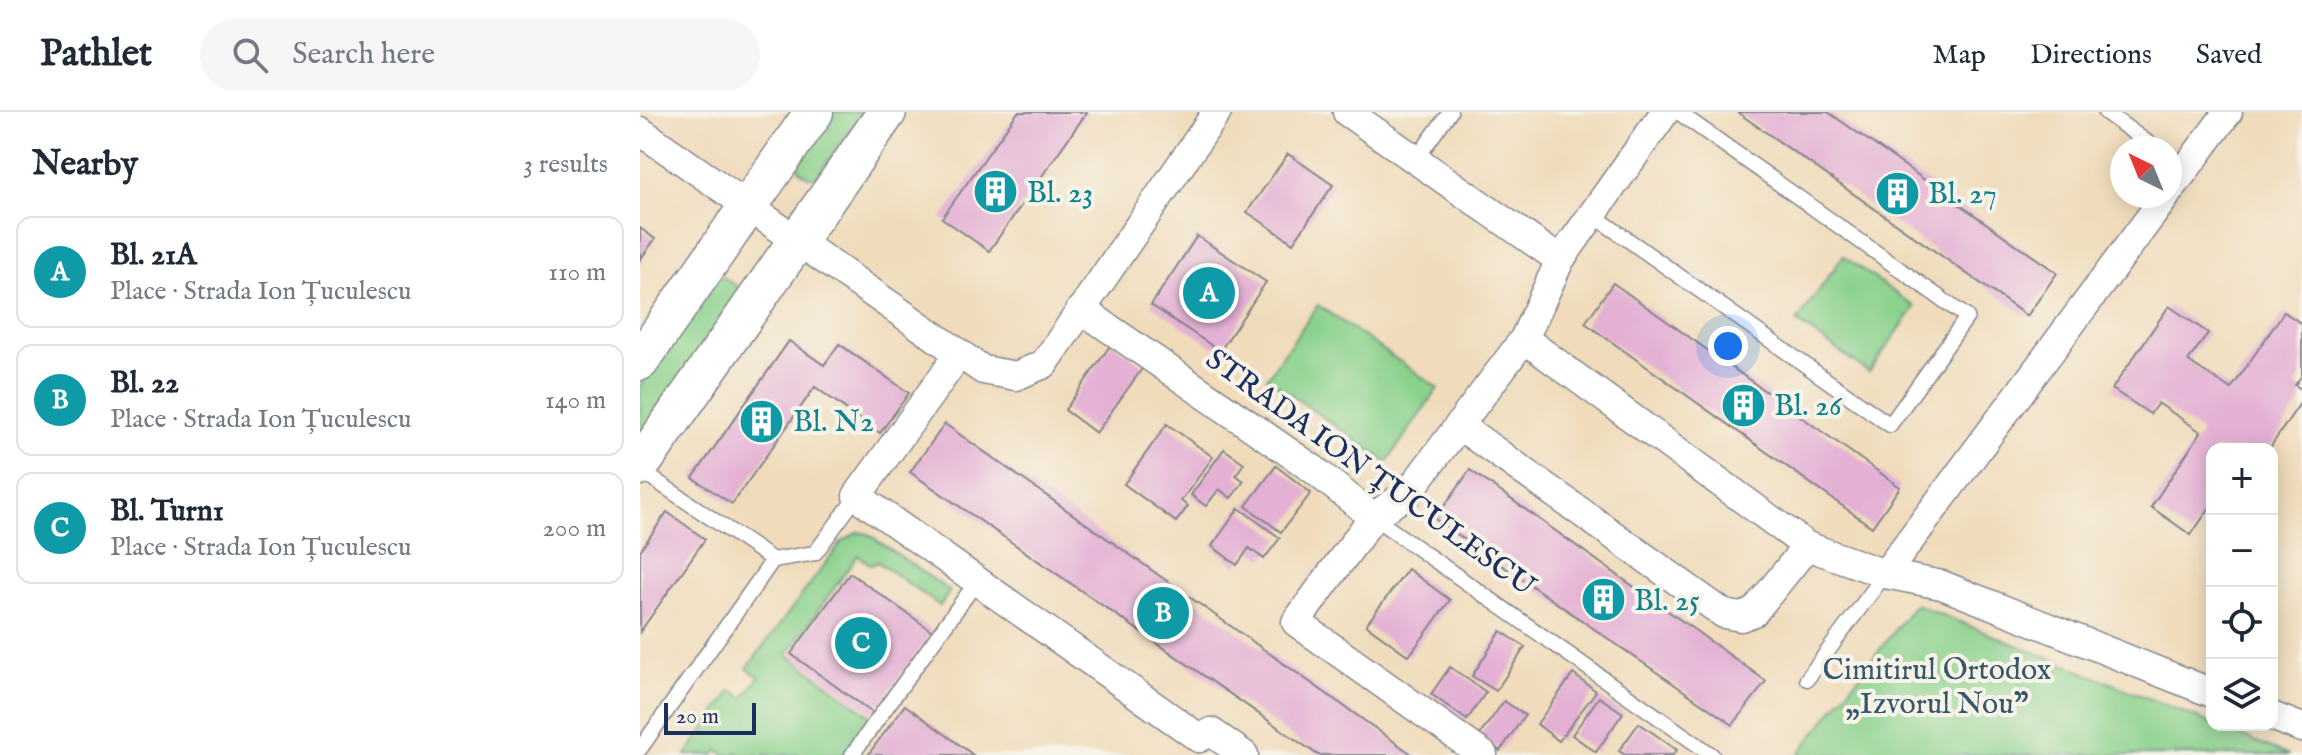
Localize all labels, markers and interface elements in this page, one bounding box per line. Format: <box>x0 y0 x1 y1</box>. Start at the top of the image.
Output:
search box <box>200 19 760 91</box>
text: Pathlet <box>40 31 152 79</box>
icon: search <box>228 33 272 77</box>
text: Search here <box>292 36 435 74</box>
text: Map <box>1932 38 1986 73</box>
text: Directions <box>2030 38 2152 73</box>
text: Saved <box>2196 38 2262 73</box>
north arrow <box>2110 136 2182 208</box>
text: Nearby <box>32 143 138 186</box>
text: 3 results <box>523 148 608 181</box>
building icon: Bl. 23 <box>972 168 1020 216</box>
building icon: Bl. 27 <box>1873 169 1921 217</box>
place label: Bl. 23 <box>1027 175 1093 213</box>
place label: Bl. 27 <box>1928 176 1997 214</box>
text: Bl. 21A <box>110 237 197 275</box>
text: A <box>51 256 69 289</box>
text: 110 m <box>548 256 606 289</box>
pin: A <box>1183 263 1235 323</box>
text: Place · Strada Ion Țuculescu <box>110 275 411 308</box>
your location <box>1708 326 1748 366</box>
street label: STRADA ION ȚUCULESCU <box>1198 341 1543 606</box>
text: Bl. 22 <box>110 365 179 403</box>
building icon: Bl. 26 <box>1719 381 1767 429</box>
text: B <box>51 384 69 417</box>
text: 140 m <box>545 384 606 417</box>
place label: Bl. 26 <box>1774 388 1843 426</box>
building icon: Bl. N2 <box>738 397 786 445</box>
text: Place · Strada Ion Țuculescu <box>110 403 411 436</box>
place label: Bl. N2 <box>793 404 874 442</box>
map controls <box>2206 443 2278 731</box>
button: + <box>2206 443 2278 515</box>
text: Bl. Turn1 <box>110 493 224 531</box>
text: C <box>51 512 69 545</box>
text: 200 m <box>542 512 606 545</box>
button: − <box>2206 515 2278 587</box>
text: Place · Strada Ion Țuculescu <box>110 531 411 564</box>
building icon: Bl. 25 <box>1579 576 1627 624</box>
pin: B <box>1137 583 1189 643</box>
place label: Bl. 25 <box>1634 583 1700 621</box>
button: locate <box>2206 587 2278 659</box>
pin: C <box>835 613 887 673</box>
park label: Cimitirul Ortodox „Izvorul Nou” <box>1823 652 2052 724</box>
button: layers <box>2206 659 2278 731</box>
scale bar <box>664 699 756 735</box>
text: 20 m <box>676 703 719 731</box>

